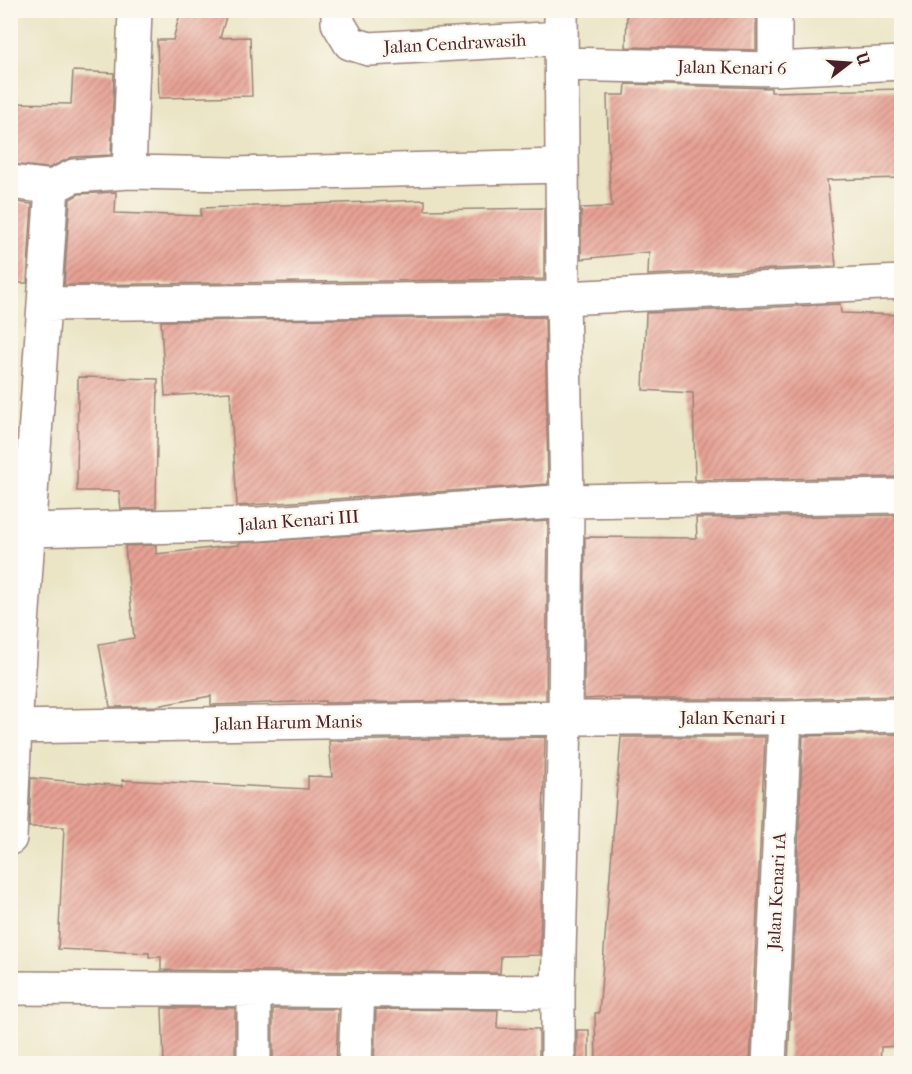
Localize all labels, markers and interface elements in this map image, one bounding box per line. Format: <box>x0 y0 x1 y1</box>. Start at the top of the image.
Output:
street label: Jalan Cendrawasih <box>381 30 527 58</box>
north arrow <box>819 33 879 93</box>
text: U <box>852 49 874 68</box>
street label: Jalan Kenari 6 <box>675 57 787 79</box>
street label: Jalan Kenari III <box>236 506 360 536</box>
street label: Jalan Kenari 1 <box>678 708 786 729</box>
street label: Jalan Harum Manis <box>211 711 363 735</box>
street label: Jalan Kenari 1A <box>763 831 791 952</box>

